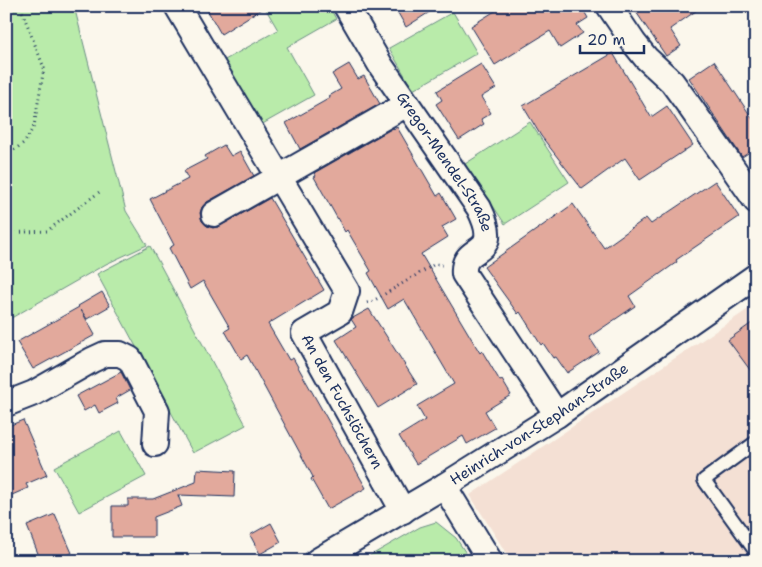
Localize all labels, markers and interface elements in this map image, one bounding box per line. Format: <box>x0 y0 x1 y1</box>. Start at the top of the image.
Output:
scale bar <box>580 22 643 54</box>
text: 20 m <box>587 30 626 50</box>
street label: Gregor-Mendel-Straße <box>392 88 497 234</box>
street label: An den Fuchslöchern <box>297 331 388 472</box>
street label: Heinrich-von-Stephan-Straße <box>446 358 632 490</box>

